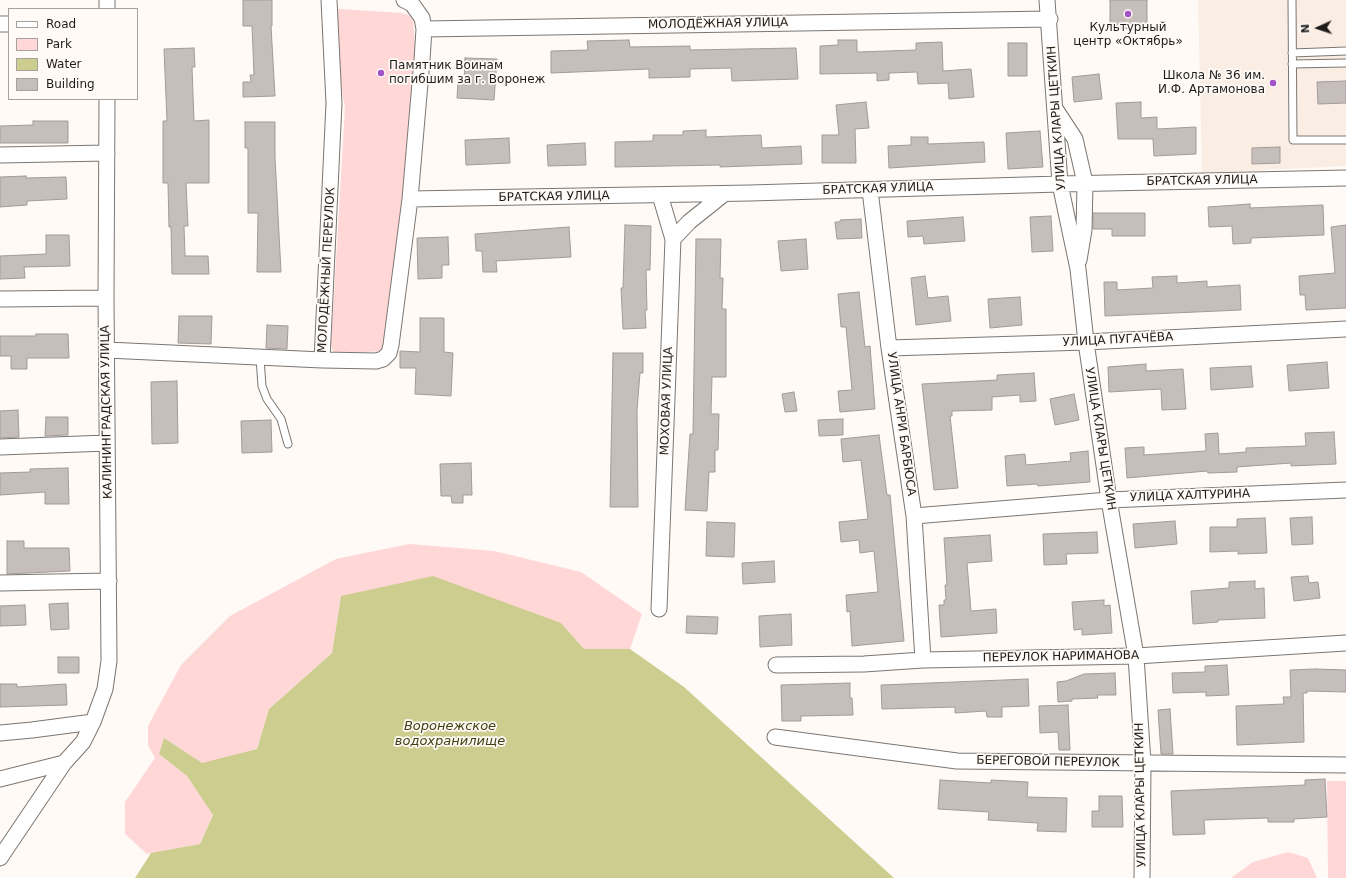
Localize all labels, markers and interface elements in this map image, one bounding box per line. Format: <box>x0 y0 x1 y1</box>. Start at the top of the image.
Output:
legend <box>8 8 138 100</box>
north arrow <box>1298 8 1338 48</box>
marker: Культурный центр «Октябрь» <box>1123 9 1133 19</box>
street label: МОЛОДЁЖНАЯ УЛИЦА <box>648 16 788 32</box>
text: Road <box>46 17 76 31</box>
place label: Культурный центр «Октябрь» <box>1073 21 1183 49</box>
text: N <box>1299 24 1312 34</box>
text: Park <box>46 37 72 51</box>
street label: УЛИЦА КЛАРЫ ЦЕТКИН <box>1045 45 1069 191</box>
text: Water <box>46 57 81 71</box>
place label: Памятник Воинам погибшим за г. Воронеж <box>389 59 545 87</box>
marker: Памятник Воинам погибшим за г. Воронеж <box>376 68 386 78</box>
place label: Школа № 36 им. И.Ф. Артамонова <box>1158 69 1265 97</box>
text: Building <box>46 77 95 91</box>
marker: Школа № 36 им. И.Ф. Артамонова <box>1268 78 1278 88</box>
street label: БРАТСКАЯ УЛИЦА <box>1146 173 1258 189</box>
street label: БРАТСКАЯ УЛИЦА <box>822 180 934 198</box>
street label: МОЛОДЁЖНЫЙ ПЕРЕУЛОК <box>315 187 339 353</box>
street label: БРАТСКАЯ УЛИЦА <box>498 189 610 205</box>
street label: КАЛИНИНГРАДСКАЯ УЛИЦА <box>98 325 116 499</box>
street label: УЛИЦА ПУГАЧЁВА <box>1062 330 1174 350</box>
street label: МОХОВАЯ УЛИЦА <box>658 346 676 456</box>
street label: УЛИЦА АНРИ БАРБЮСА <box>884 351 918 497</box>
street label: УЛИЦА КЛАРЫ ЦЕТКИН <box>1082 366 1118 512</box>
street label: УЛИЦА ХАЛТУРИНА <box>1130 487 1250 505</box>
street label: ПЕРЕУЛОК НАРИМАНОВА <box>983 648 1139 666</box>
water label: Воронежское водохранилище <box>395 719 505 750</box>
street label: УЛИЦА КЛАРЫ ЦЕТКИН <box>1133 722 1149 868</box>
street label: БЕРЕГОВОЙ ПЕРЕУЛОК <box>976 754 1120 770</box>

